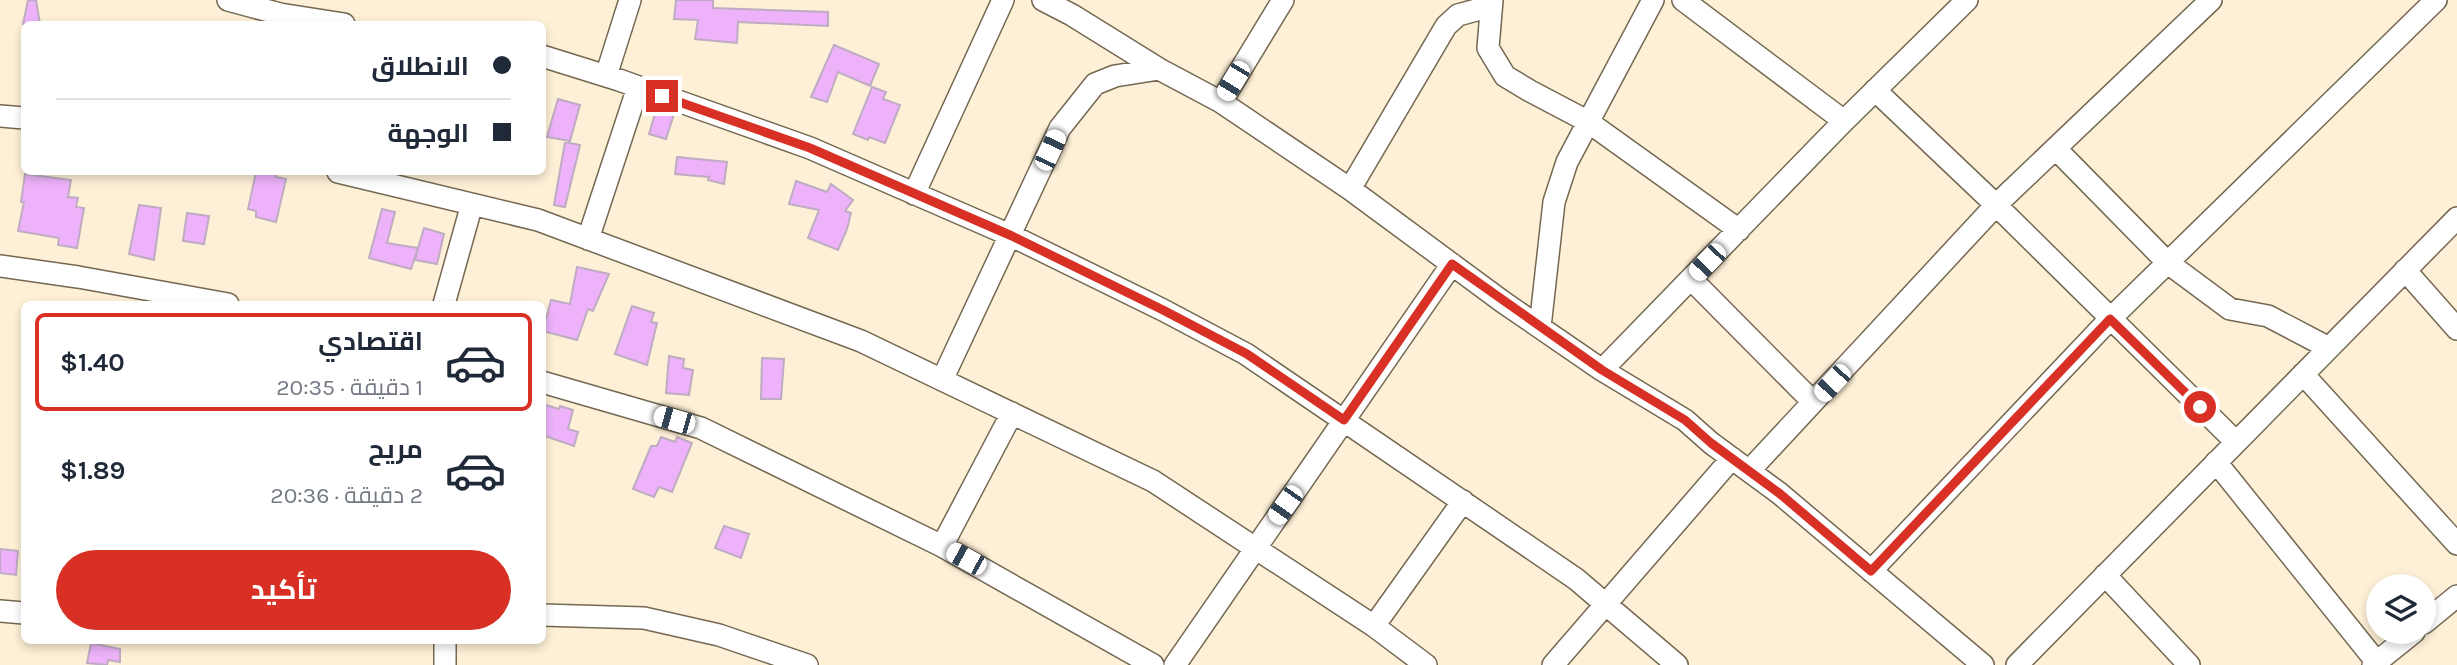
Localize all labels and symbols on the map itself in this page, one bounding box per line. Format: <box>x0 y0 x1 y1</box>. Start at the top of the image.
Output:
car <box>1214 58 1253 104</box>
route end <box>646 80 678 112</box>
car <box>1032 127 1069 173</box>
car <box>1685 240 1730 284</box>
car <box>1810 360 1855 406</box>
route start <box>2184 391 2216 423</box>
car <box>651 404 698 436</box>
car <box>1265 482 1306 528</box>
car <box>943 540 990 578</box>

